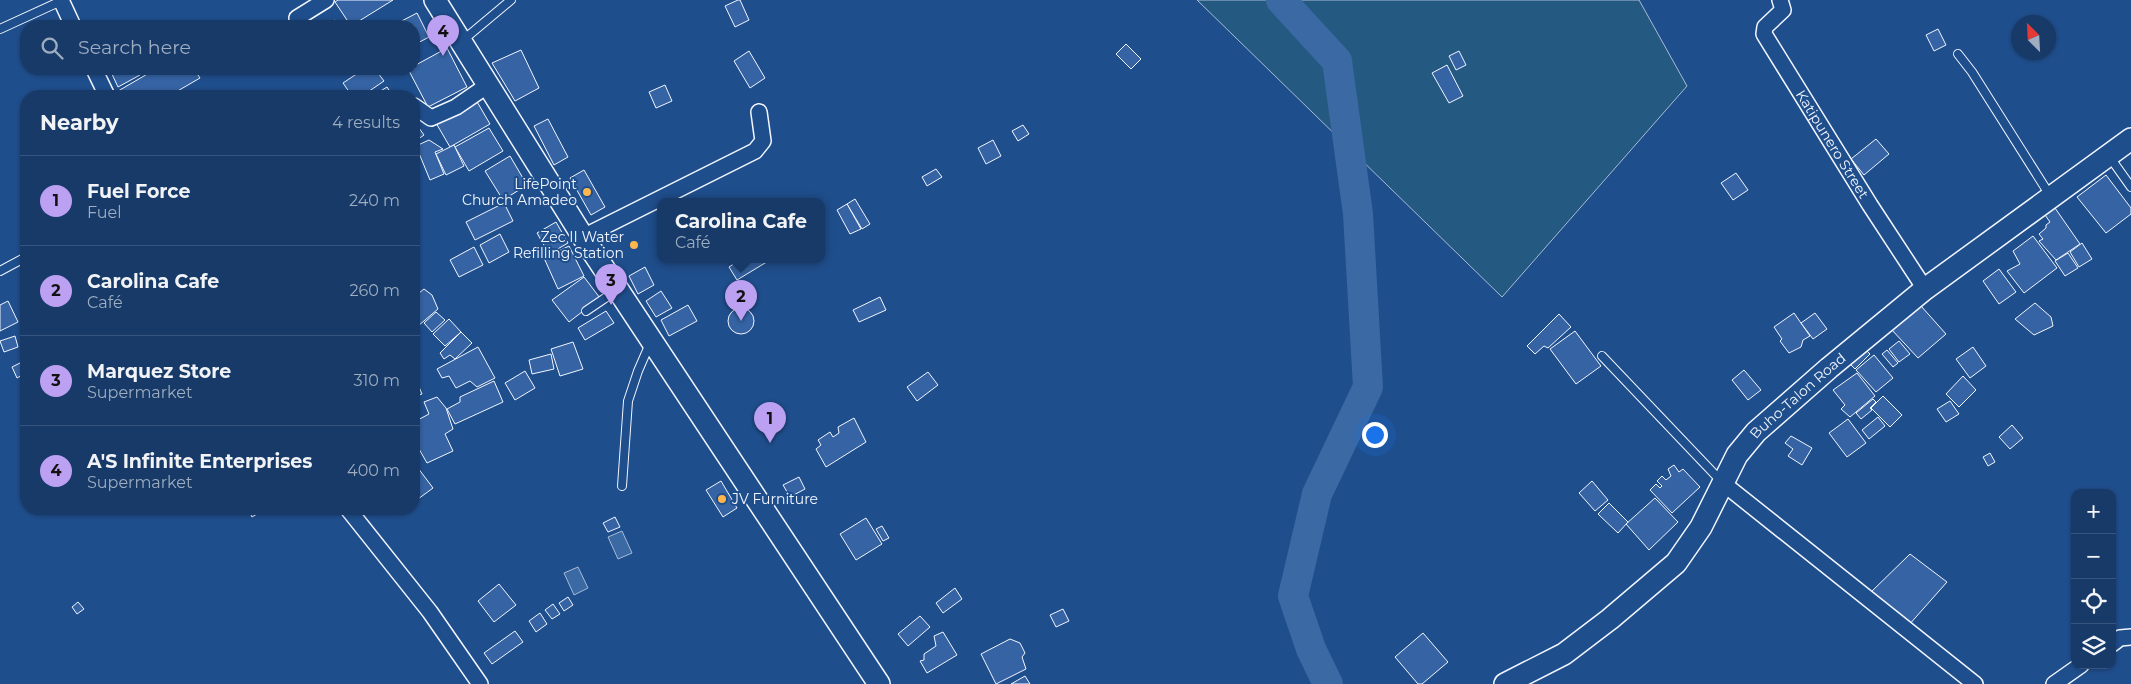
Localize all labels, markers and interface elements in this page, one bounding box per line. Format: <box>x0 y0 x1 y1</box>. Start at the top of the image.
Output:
pin: 4 <box>427 15 459 56</box>
north arrow <box>2011 15 2056 60</box>
search box <box>20 20 420 75</box>
icon: search <box>38 34 66 62</box>
text: Search here <box>78 36 191 59</box>
street label: Katipunero Street <box>1792 87 1873 202</box>
text: Nearby <box>40 110 119 135</box>
text: 4 results <box>332 113 400 132</box>
place label: LifePoint Church Amadeo <box>462 175 577 209</box>
text: Fuel Force <box>87 180 190 203</box>
marker: LifePoint Church Amadeo <box>581 186 593 198</box>
text: 1 <box>53 191 59 210</box>
text: 240 m <box>349 191 400 210</box>
popup <box>657 198 825 263</box>
text: Fuel <box>87 203 122 222</box>
text: Carolina Cafe <box>675 210 807 233</box>
place label: Zec II Water Refilling Station <box>513 228 624 262</box>
text: Café <box>675 233 711 252</box>
marker: Zec II Water Refilling Station <box>628 239 640 251</box>
pin: 3 <box>595 264 627 305</box>
text: Carolina Cafe <box>87 270 219 293</box>
pin: 2 <box>725 280 757 321</box>
text: 2 <box>51 281 61 300</box>
text: 260 m <box>349 281 400 300</box>
text: Café <box>87 293 123 312</box>
street label: Buho-Talon Road <box>1746 349 1849 442</box>
text: Marquez Store <box>87 360 231 383</box>
text: 3 <box>51 371 61 390</box>
text: 310 m <box>353 371 400 390</box>
text: Supermarket <box>87 383 193 402</box>
pin: 1 <box>754 402 786 443</box>
your location <box>1362 422 1388 448</box>
text: A'S Infinite Enterprises <box>87 450 312 473</box>
text: 4 <box>50 461 62 480</box>
text: 400 m <box>347 461 400 480</box>
text: Supermarket <box>87 473 193 492</box>
map controls <box>2071 489 2116 669</box>
button: + <box>2071 489 2116 534</box>
place label: JV Furniture <box>731 490 818 508</box>
marker: JV Furniture <box>716 493 728 505</box>
button: − <box>2071 534 2116 579</box>
button: locate <box>2071 579 2116 624</box>
button: layers <box>2071 624 2116 669</box>

